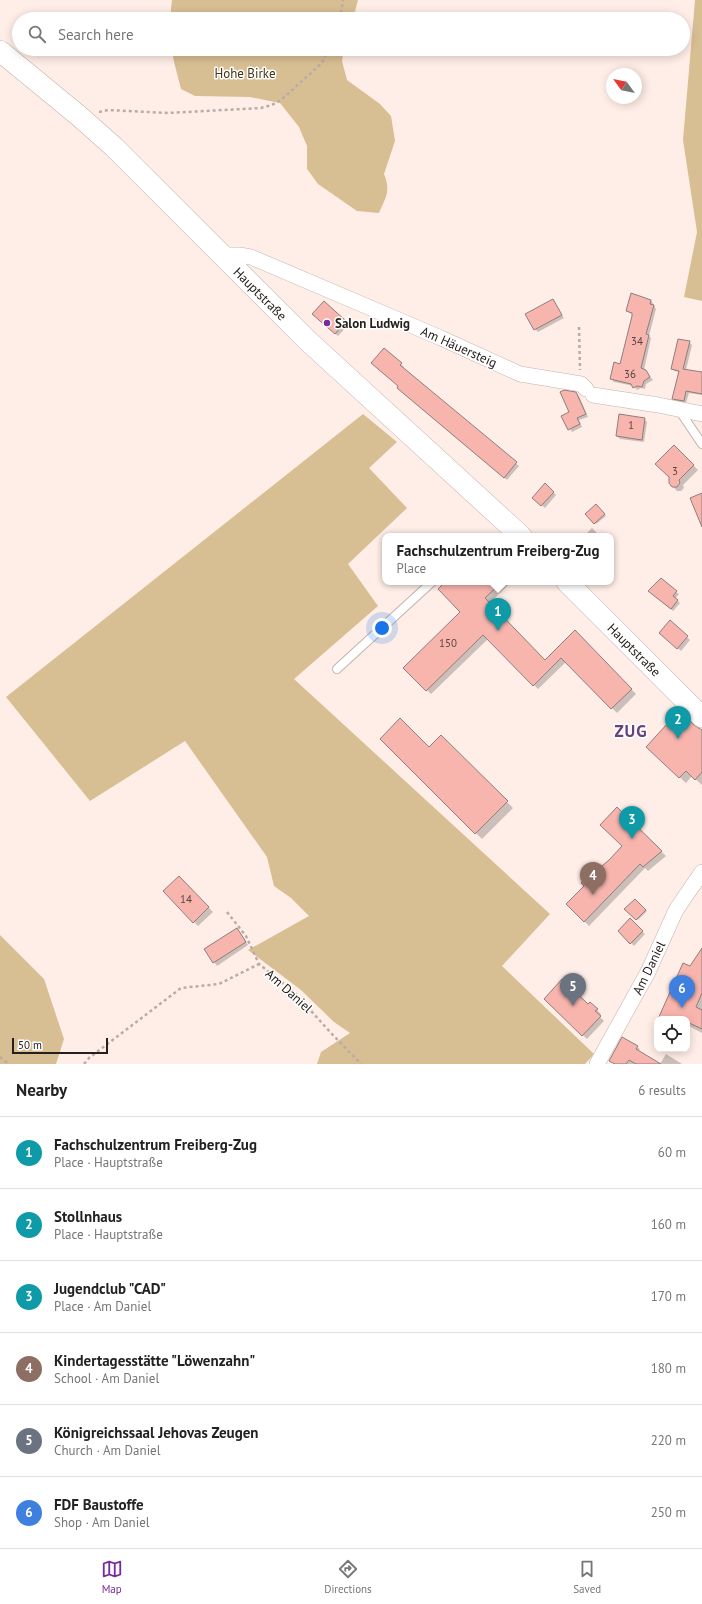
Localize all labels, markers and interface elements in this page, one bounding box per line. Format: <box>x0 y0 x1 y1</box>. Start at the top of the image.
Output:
search box <box>12 12 690 56</box>
icon: search <box>26 23 48 45</box>
text: Search here <box>58 25 134 44</box>
park label: Hohe Birke <box>214 65 276 82</box>
north arrow <box>606 68 642 104</box>
street label: Hauptstraße <box>230 264 290 324</box>
place label: Salon Ludwig <box>335 315 410 332</box>
marker: Salon Ludwig <box>322 318 332 328</box>
street label: Am Häuersteig <box>418 323 500 371</box>
house number: 34 <box>631 334 643 348</box>
house number: 36 <box>624 367 636 381</box>
house number: 1 <box>628 418 634 432</box>
house number: 3 <box>672 464 678 478</box>
popup <box>382 533 614 585</box>
text: Fachschulzentrum Freiberg-Zug <box>397 541 599 560</box>
text: Place <box>397 560 426 577</box>
pin: 1 <box>485 598 511 631</box>
your location <box>372 618 392 638</box>
street label: Hauptstraße <box>604 620 664 680</box>
house number: 150 <box>439 636 457 650</box>
pin: 2 <box>665 706 691 739</box>
district label: ZUG <box>614 720 648 742</box>
pin: 3 <box>619 806 645 839</box>
pin: 4 <box>580 862 606 895</box>
house number: 14 <box>180 892 192 906</box>
street label: Am Daniel <box>629 938 669 998</box>
street label: Am Daniel <box>262 965 316 1017</box>
pin: 5 <box>560 973 586 1006</box>
pin: 6 <box>669 975 695 1008</box>
map controls <box>654 1016 690 1052</box>
button: locate <box>654 1016 690 1052</box>
scale bar <box>12 1036 108 1055</box>
text: 50 m <box>18 1038 42 1052</box>
text: Nearby <box>16 1079 67 1101</box>
text: 6 results <box>638 1082 686 1099</box>
text: Fachschulzentrum Freiberg-Zug <box>54 1135 257 1154</box>
text: 1 <box>25 1144 33 1161</box>
text: 60 m <box>658 1144 686 1161</box>
text: Place · Hauptstraße <box>54 1154 163 1171</box>
text: Stollnhaus <box>54 1207 122 1226</box>
text: 2 <box>25 1216 33 1233</box>
text: 160 m <box>651 1216 686 1233</box>
text: Place · Hauptstraße <box>54 1226 163 1243</box>
text: Jugendclub "CAD" <box>54 1279 166 1298</box>
text: 3 <box>25 1288 33 1305</box>
text: 170 m <box>651 1288 686 1305</box>
text: Place · Am Daniel <box>54 1298 151 1315</box>
text: Kindertagesstätte "Löwenzahn" <box>54 1351 255 1370</box>
text: 4 <box>25 1360 33 1377</box>
text: 180 m <box>651 1360 686 1377</box>
text: School · Am Daniel <box>54 1370 159 1387</box>
text: Königreichssaal Jehovas Zeugen <box>54 1423 259 1442</box>
text: 5 <box>25 1432 33 1449</box>
text: 220 m <box>651 1432 686 1449</box>
text: Church · Am Daniel <box>54 1442 161 1459</box>
text: FDF Baustoffe <box>54 1495 144 1514</box>
text: 6 <box>25 1504 33 1521</box>
text: 250 m <box>651 1504 686 1521</box>
text: Shop · Am Daniel <box>54 1514 150 1531</box>
tab: Map <box>101 1558 123 1596</box>
tab: Directions <box>324 1558 372 1596</box>
tab: Saved <box>573 1558 601 1596</box>

